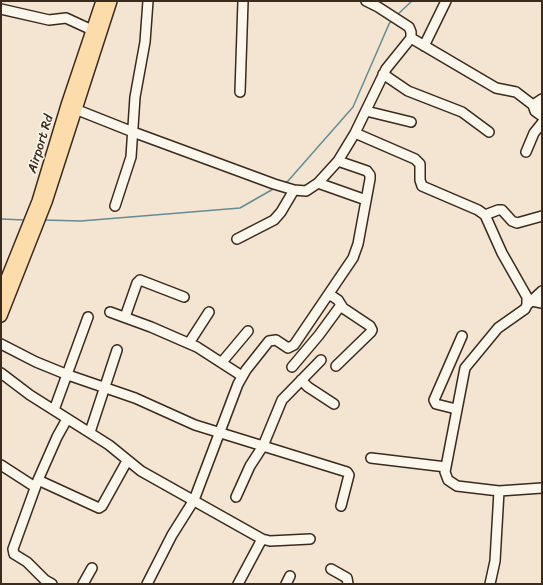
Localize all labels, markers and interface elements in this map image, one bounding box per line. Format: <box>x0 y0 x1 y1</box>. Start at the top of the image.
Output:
street label: Airport Rd <box>25 113 57 175</box>

